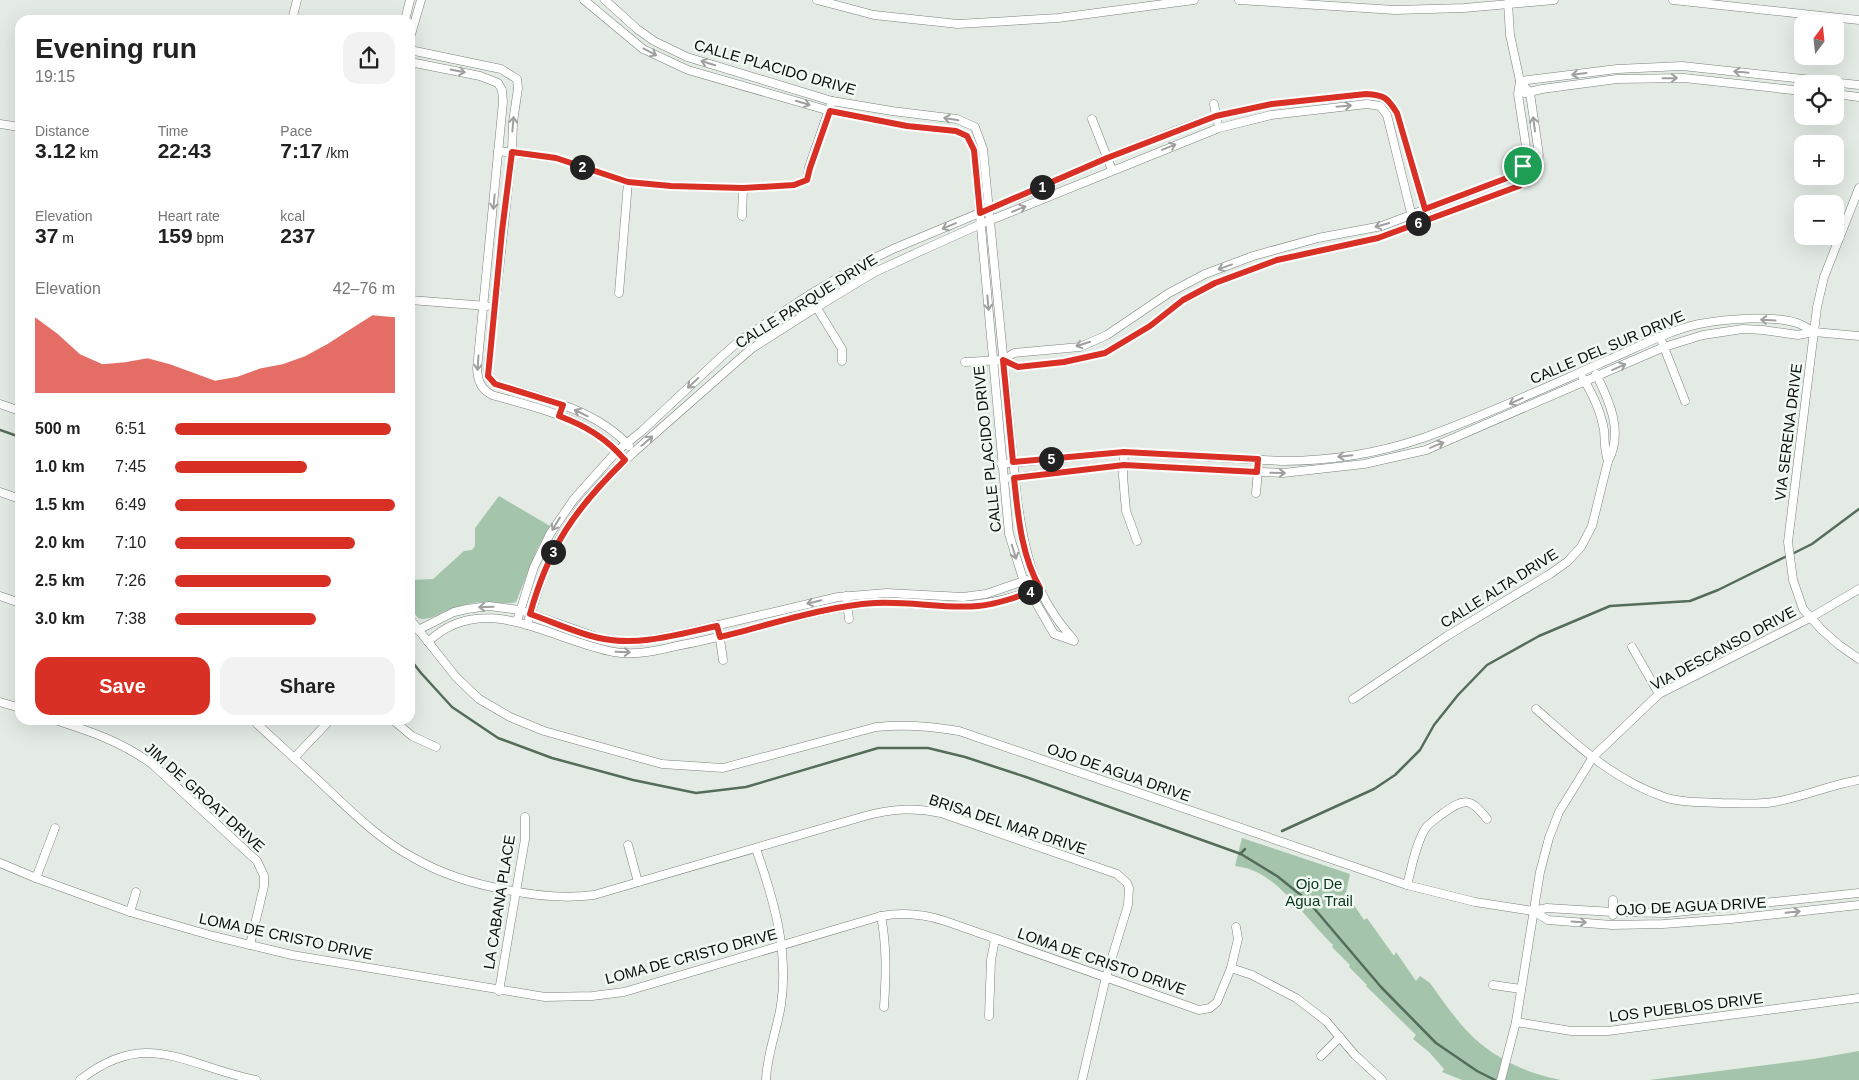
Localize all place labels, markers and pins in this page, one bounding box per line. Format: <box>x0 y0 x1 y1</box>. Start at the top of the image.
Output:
pin <box>1502 145 1544 187</box>
pin: 2 <box>570 154 594 180</box>
pin: 1 <box>1030 174 1054 200</box>
pin: 6 <box>1406 210 1430 236</box>
pin: 5 <box>1038 446 1064 472</box>
pin: 3 <box>540 540 566 564</box>
pin: 4 <box>1018 580 1042 604</box>

